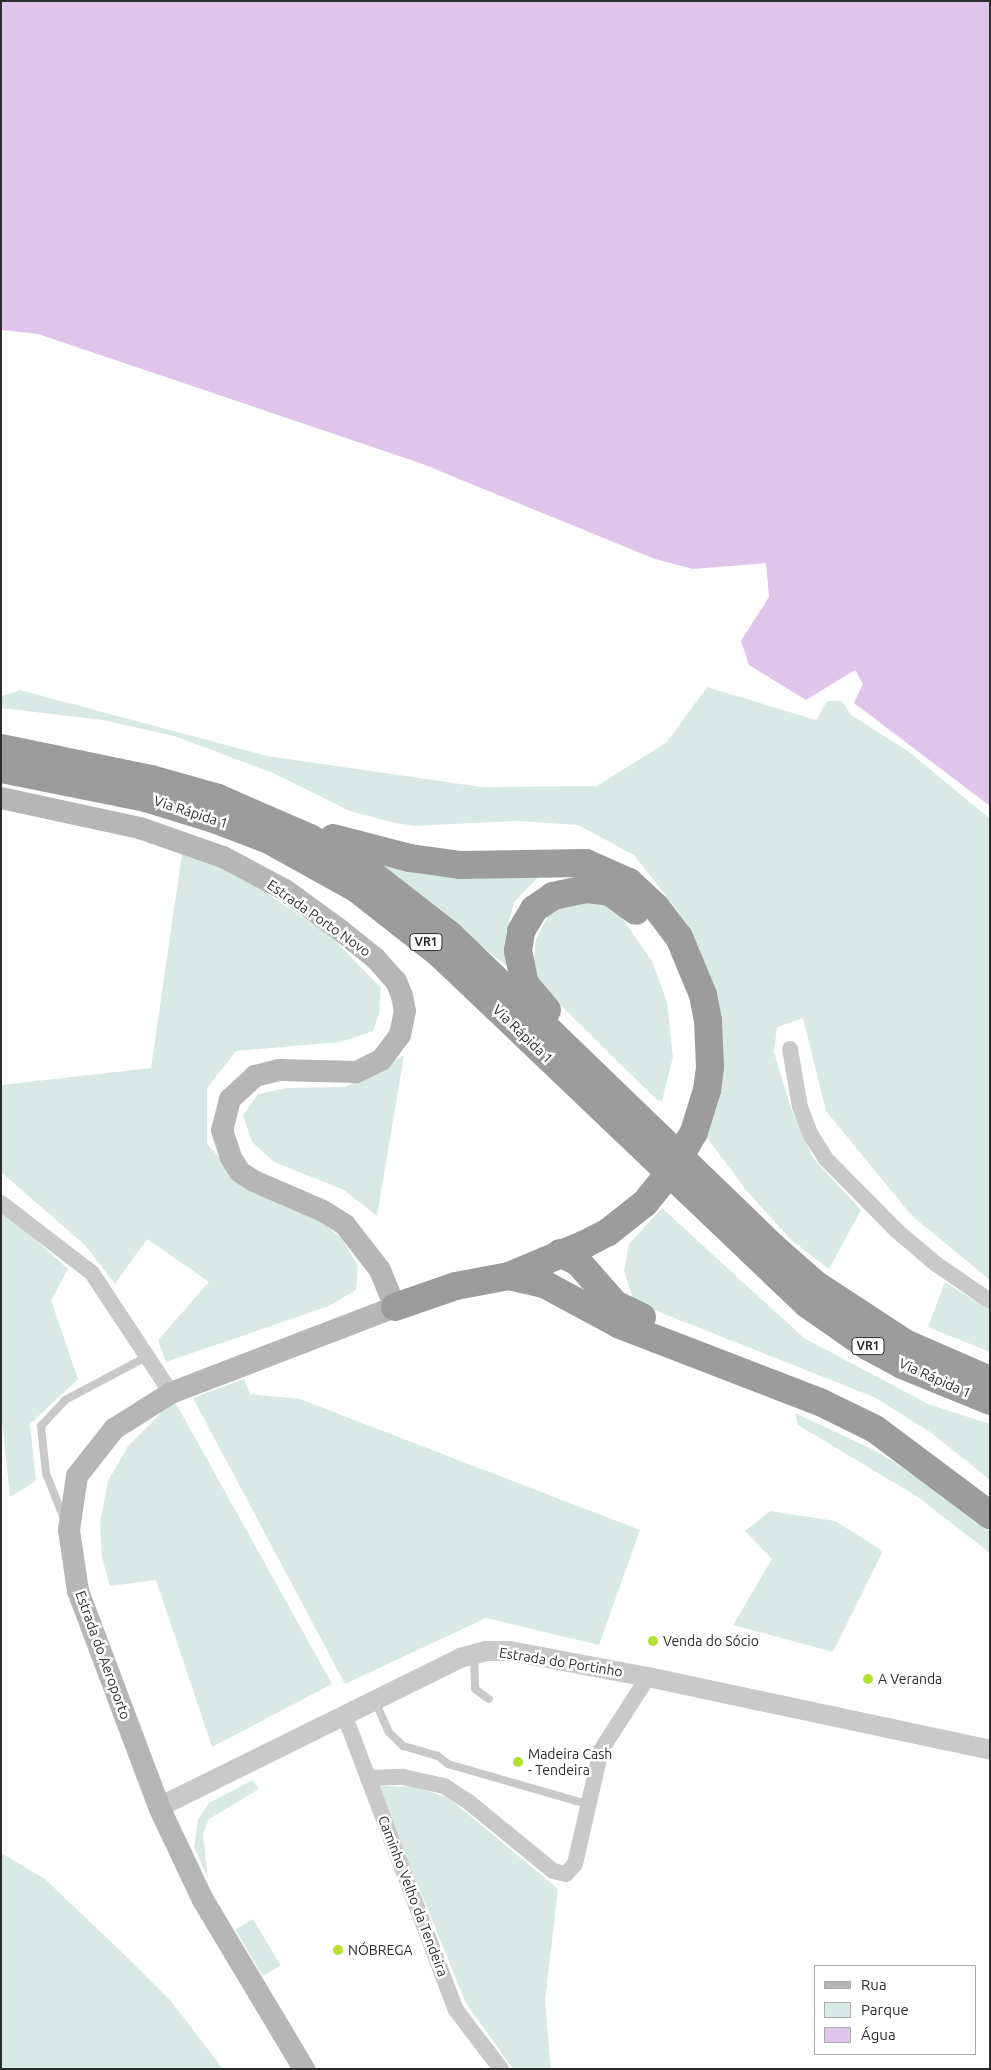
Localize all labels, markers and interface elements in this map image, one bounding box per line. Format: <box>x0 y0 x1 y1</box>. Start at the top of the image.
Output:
street label: Via Rápida 1 <box>152 792 230 832</box>
street label: Estrada Porto Novo <box>264 876 374 960</box>
road number: VR1 <box>408 932 444 952</box>
street label: Via Rápida 1 <box>489 1001 557 1067</box>
road number: VR1 <box>850 1336 886 1355</box>
street label: Via Rápida 1 <box>896 1355 974 1401</box>
street label: Estrada do Aeroporto <box>72 1588 134 1722</box>
place label: Venda do Sócio <box>663 1633 759 1649</box>
marker: Venda do Sócio <box>647 1635 659 1647</box>
street label: Estrada do Portinho <box>498 1644 624 1680</box>
place label: A Veranda <box>878 1671 942 1687</box>
marker: A Veranda <box>862 1673 874 1685</box>
place label: Madeira Cash - Tendeira <box>528 1746 612 1778</box>
marker: Madeira Cash - Tendeira <box>512 1756 524 1768</box>
street label: Caminho Velho da Tendeira <box>375 1813 451 1979</box>
place label: NÓBREGA <box>348 1942 413 1958</box>
marker: NÓBREGA <box>332 1944 344 1956</box>
legend <box>814 1965 976 2055</box>
text: Rua <box>861 1976 887 1993</box>
text: Parque <box>861 2001 909 2018</box>
text: Água <box>861 2026 896 2043</box>

